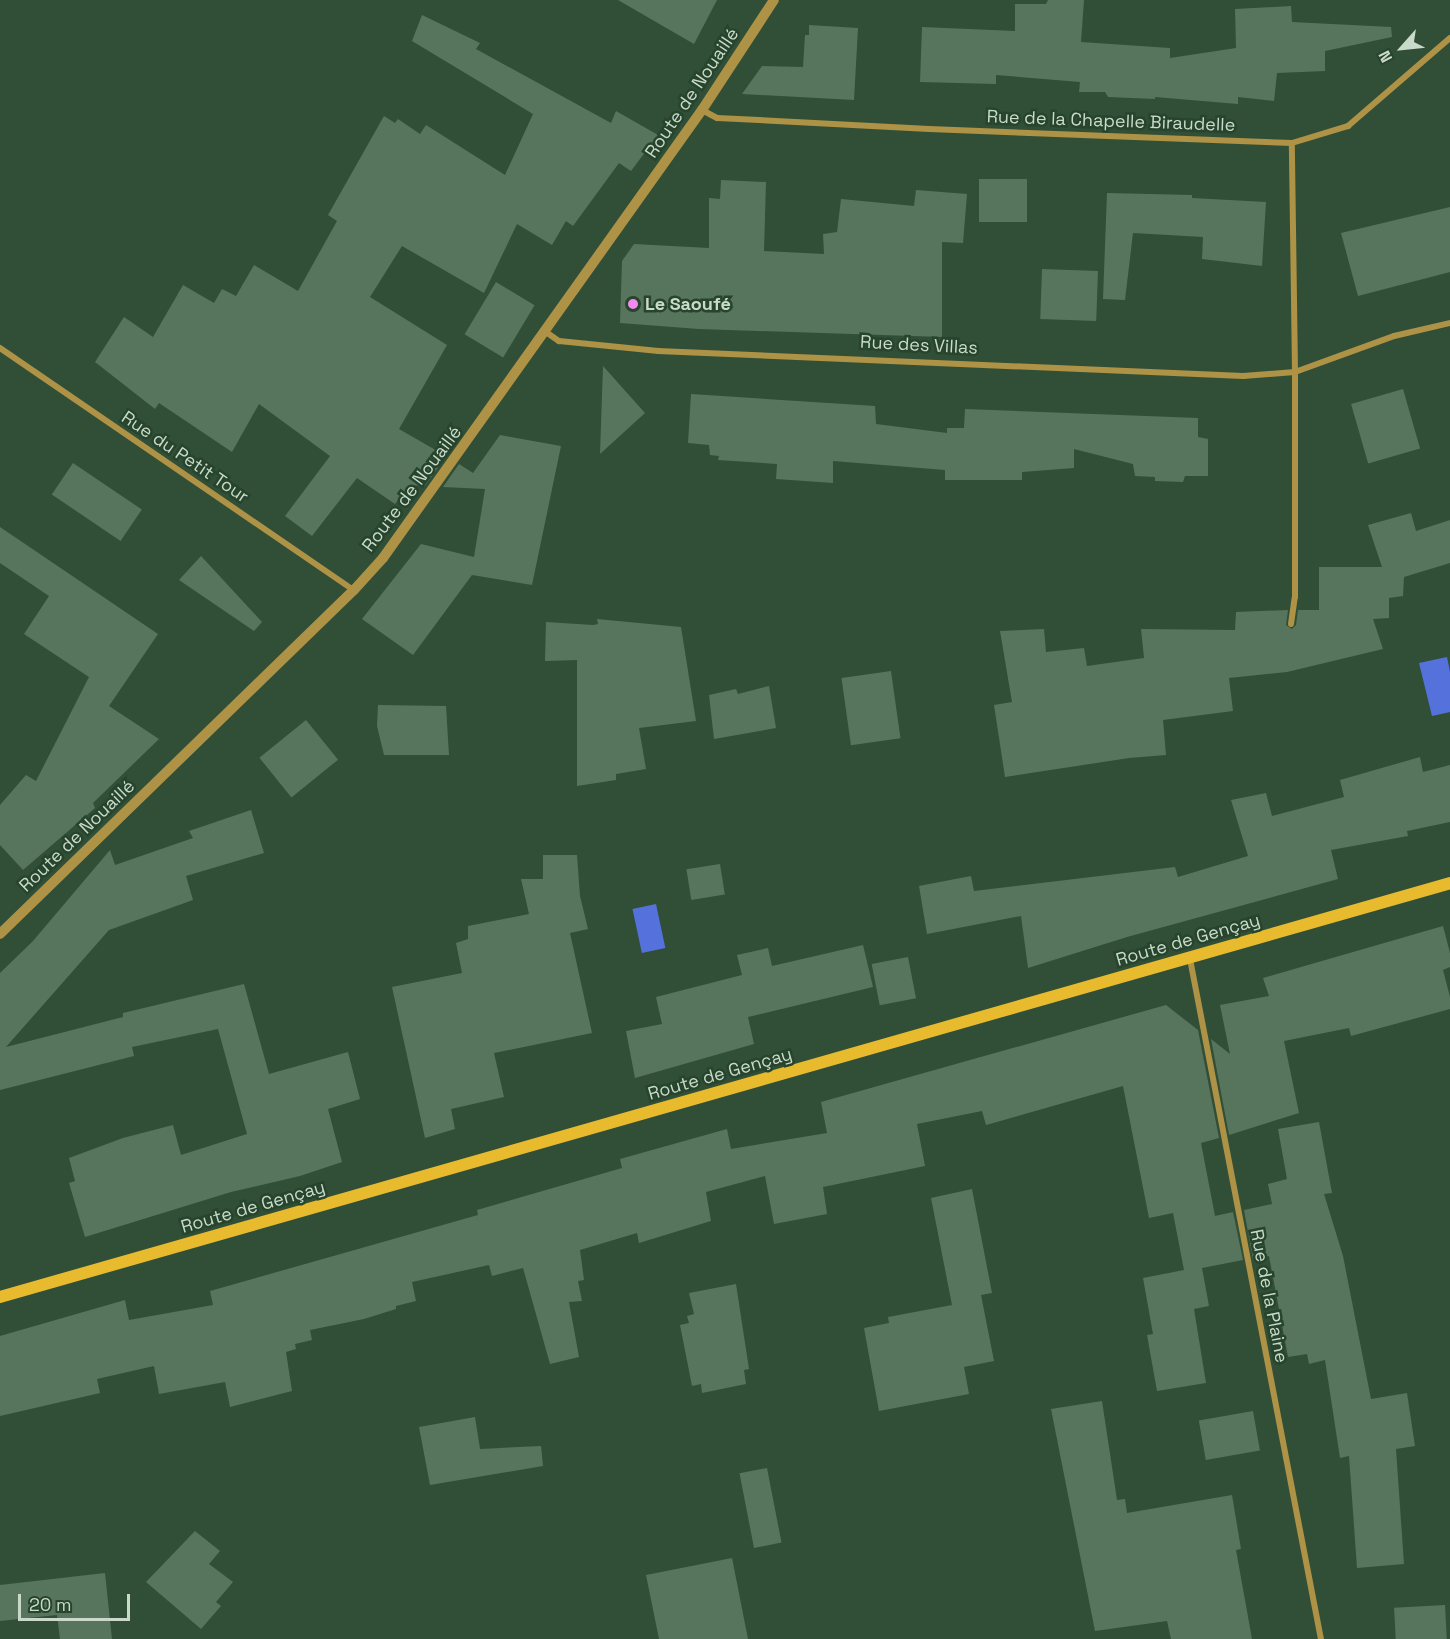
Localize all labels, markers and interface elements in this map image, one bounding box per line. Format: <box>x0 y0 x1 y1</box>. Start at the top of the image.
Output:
north arrow <box>1372 18 1432 78</box>
street label: Route de Nouaillé <box>641 24 743 162</box>
text: N <box>1374 47 1397 66</box>
street label: Rue de la Chapelle Biraudelle <box>986 106 1236 136</box>
place label: Le Saoufé <box>645 293 731 315</box>
marker: Le Saoufé <box>626 297 640 311</box>
street label: Rue des Villas <box>859 331 979 359</box>
street label: Rue du Petit Tour <box>117 406 253 508</box>
street label: Route de Nouaillé <box>358 422 466 556</box>
street label: Route de Nouaillé <box>15 775 139 897</box>
street label: Route de Gençay <box>1113 909 1263 971</box>
street label: Route de Gençay <box>645 1043 795 1105</box>
street label: Route de Gençay <box>178 1176 328 1238</box>
street label: Rue de la Plaine <box>1245 1227 1293 1365</box>
scale bar <box>21 1582 134 1620</box>
text: 20 m <box>29 1593 72 1616</box>

